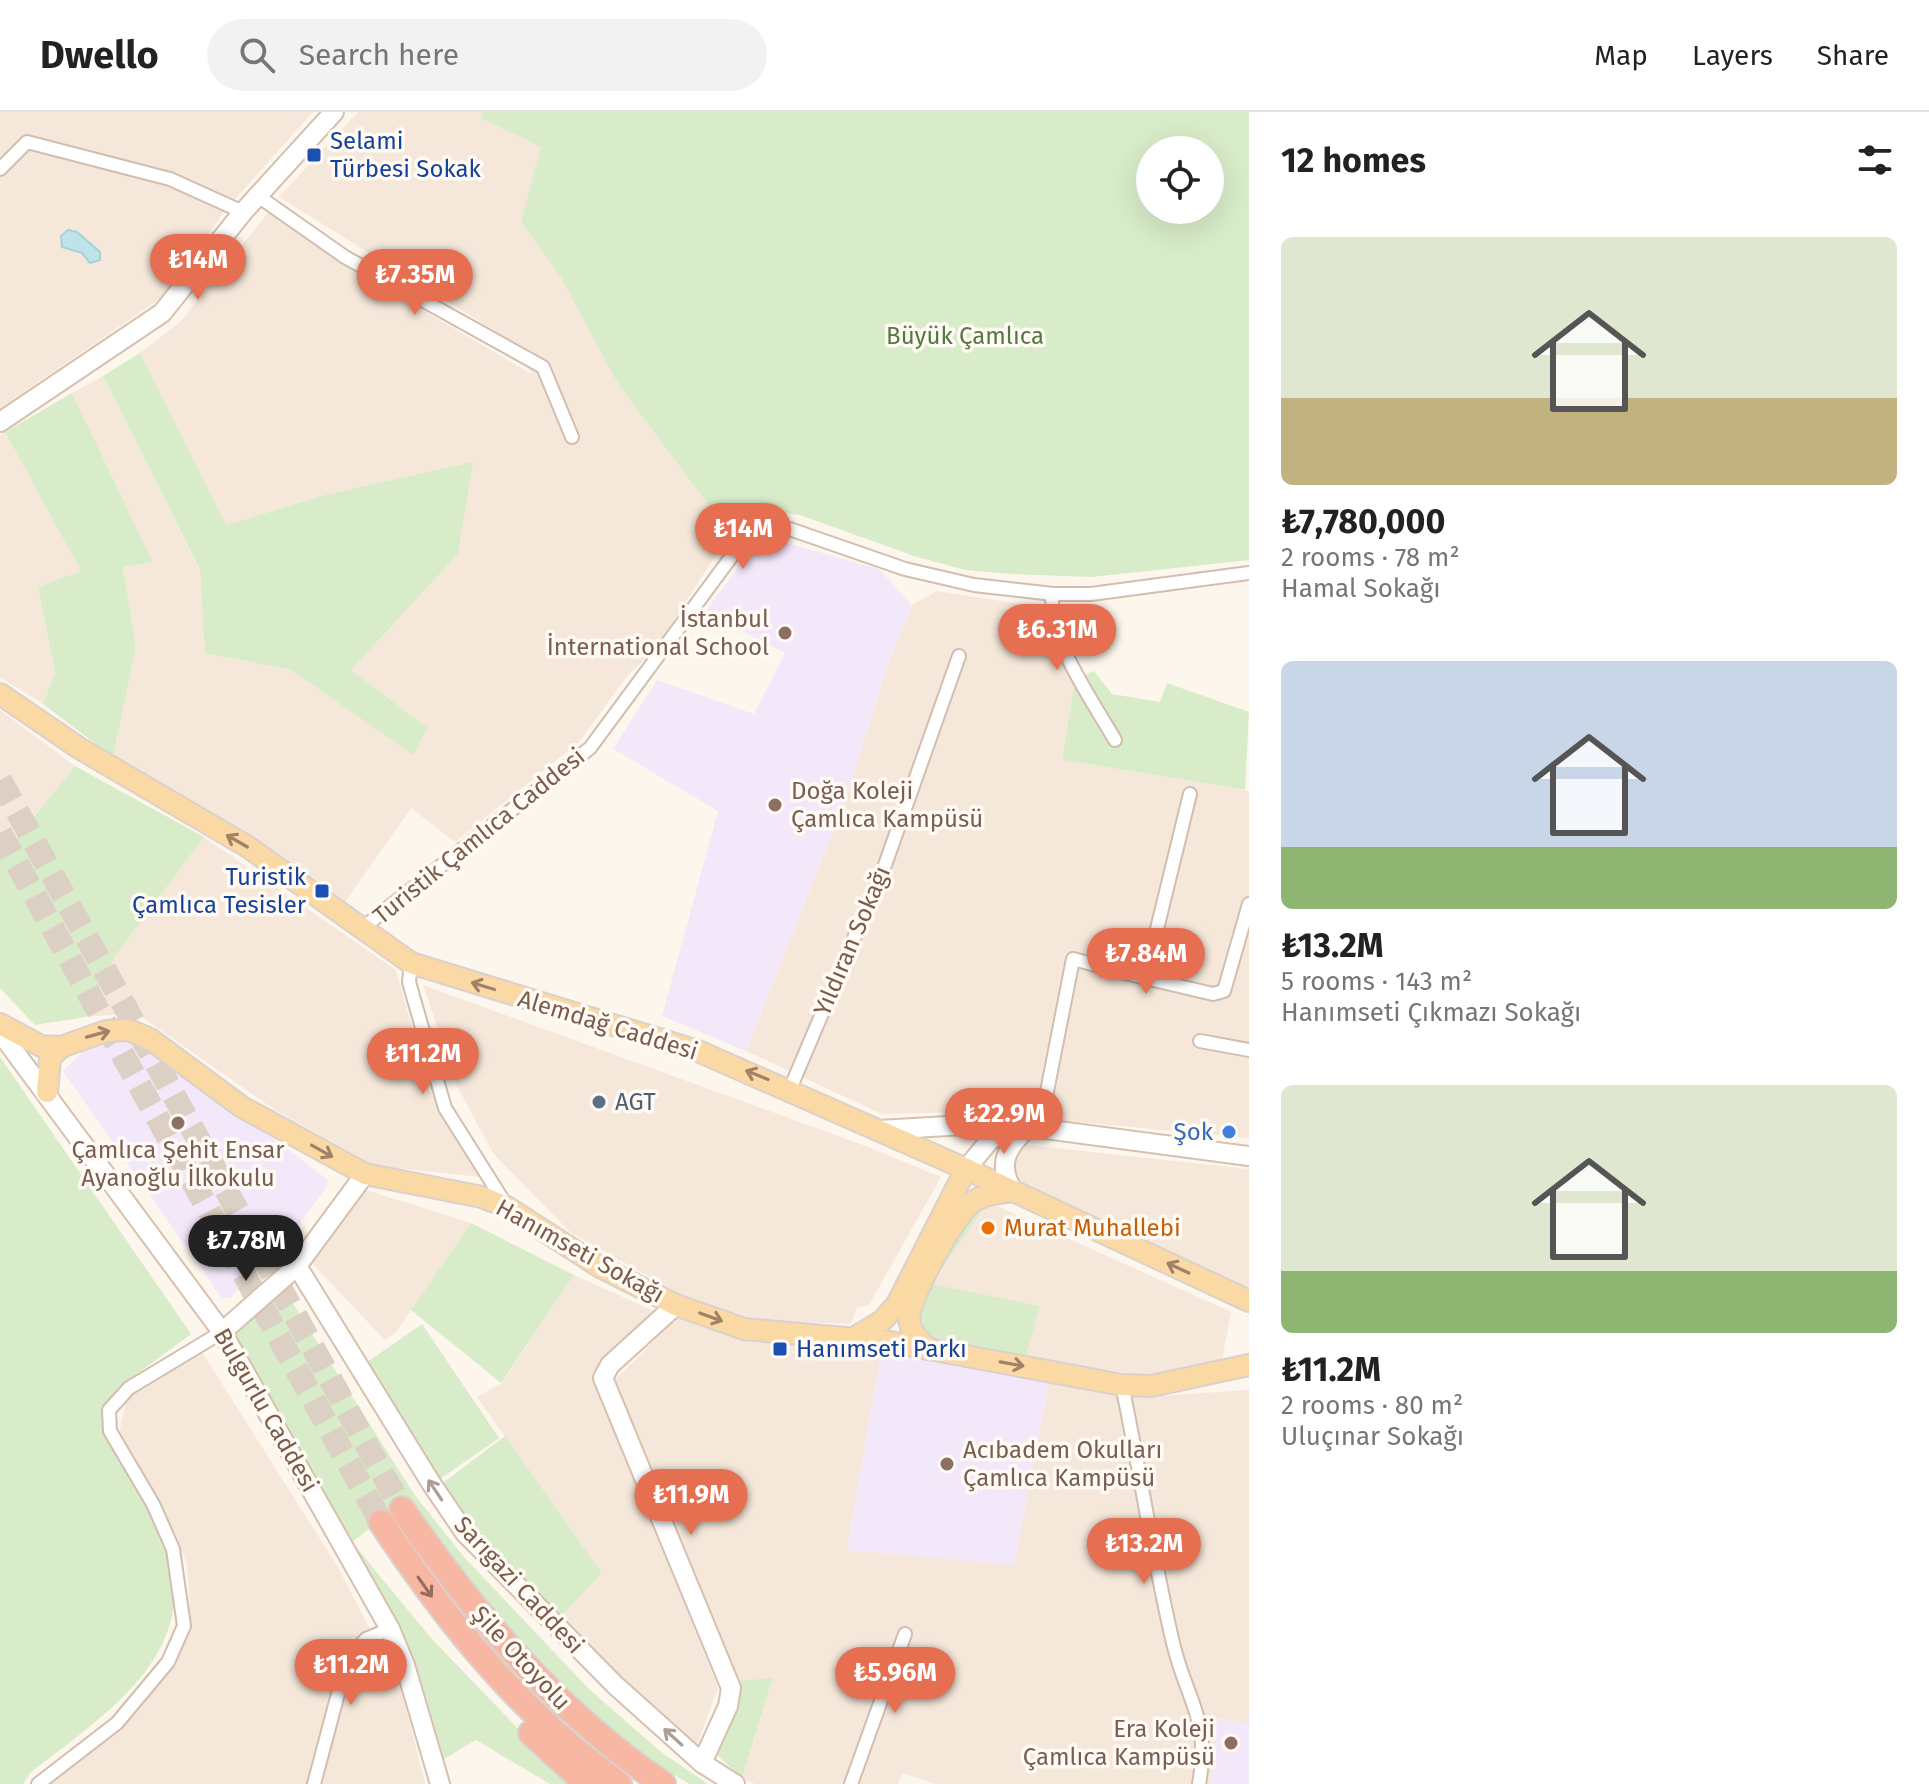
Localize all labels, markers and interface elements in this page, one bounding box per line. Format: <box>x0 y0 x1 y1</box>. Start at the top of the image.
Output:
search box <box>207 19 767 91</box>
text: Dwello <box>40 32 159 78</box>
icon: search <box>235 33 279 77</box>
text: Search here <box>299 37 459 73</box>
text: Map <box>1594 39 1648 72</box>
text: Layers <box>1692 39 1773 72</box>
text: Share <box>1817 39 1889 72</box>
place label: Selami Türbesi Sokak <box>330 127 481 183</box>
map controls <box>1136 136 1224 224</box>
button: locate <box>1136 136 1224 224</box>
icon: filters <box>1853 138 1897 182</box>
text: 12 homes <box>1281 140 1426 181</box>
marker: Selami Türbesi Sokak <box>305 146 323 164</box>
pin: ₺14M <box>151 234 245 302</box>
text: ₺14M <box>168 244 228 275</box>
pin: ₺7.35M <box>350 249 480 317</box>
text: ₺7.35M <box>375 259 455 290</box>
icon: home <box>1517 289 1661 433</box>
park label: Büyük Çamlıca <box>886 322 1044 350</box>
text: ₺7,780,000 <box>1281 501 1445 542</box>
pin: ₺14M <box>696 503 790 571</box>
text: ₺14M <box>713 513 773 544</box>
text: 2 rooms · 78 m² <box>1281 542 1460 573</box>
text: Hamal Sokağı <box>1281 573 1441 604</box>
pin: ₺6.31M <box>992 604 1122 672</box>
place label: İstanbul İnternational School <box>547 605 769 661</box>
text: ₺6.31M <box>1016 614 1098 645</box>
marker: İstanbul İnternational School <box>776 624 794 642</box>
icon: home <box>1517 713 1661 857</box>
street label: Turistik Çamlıca Caddesi <box>368 742 590 930</box>
place label: Doğa Koleji Çamlıca Kampüsü <box>791 777 983 833</box>
marker: Doğa Koleji Çamlıca Kampüsü <box>766 796 784 814</box>
one-way arrow <box>226 833 249 849</box>
street label: Yıldıran Sokağı <box>808 862 896 1020</box>
place label: Turistik Çamlıca Tesisler <box>132 863 307 919</box>
marker: Turistik Çamlıca Tesisler <box>313 882 331 900</box>
text: ₺13.2M <box>1281 925 1383 966</box>
pin: ₺7.84M <box>1081 928 1211 996</box>
text: ₺7.84M <box>1105 938 1187 969</box>
text: 5 rooms · 143 m² <box>1281 966 1472 997</box>
one-way arrow <box>471 977 496 992</box>
street label: Alemdağ Caddesi <box>515 984 701 1066</box>
text: Hanımseti Çıkmazı Sokağı <box>1281 997 1581 1028</box>
one-way arrow <box>85 1026 110 1041</box>
pin: ₺11.2M <box>358 1028 488 1096</box>
text: ₺11.2M <box>385 1038 461 1069</box>
one-way arrow <box>745 1067 769 1082</box>
place label: AGT <box>615 1088 656 1116</box>
pin: ₺22.9M <box>939 1088 1069 1156</box>
marker: AGT <box>590 1093 608 1111</box>
text: ₺22.9M <box>963 1098 1045 1129</box>
marker: Çamlıca Şehit Ensar Ayanoğlu İlkokulu <box>169 1114 187 1132</box>
place label: Şok <box>1174 1118 1214 1146</box>
marker: Şok <box>1220 1123 1238 1141</box>
place label: Çamlıca Şehit Ensar Ayanoğlu İlkokulu <box>71 1136 285 1192</box>
icon: home <box>1517 1137 1661 1281</box>
one-way arrow <box>310 1143 333 1159</box>
street label: Hanımseti Sokağı <box>491 1193 669 1309</box>
place label: Murat Muhallebi <box>1004 1214 1181 1242</box>
pin: ₺7.78M <box>181 1215 311 1283</box>
marker: Murat Muhallebi <box>979 1219 997 1237</box>
text: ₺7.78M <box>206 1225 286 1256</box>
one-way arrow <box>1167 1260 1191 1275</box>
one-way arrow <box>698 1311 723 1326</box>
street label: Bulgurlu Caddesi <box>208 1323 324 1497</box>
place label: Hanımseti Parkı <box>796 1335 967 1363</box>
marker: Hanımseti Parkı <box>771 1340 789 1358</box>
text: ₺11.2M <box>1281 1349 1381 1390</box>
one-way arrow <box>999 1357 1024 1372</box>
text: 2 rooms · 80 m² <box>1281 1390 1463 1421</box>
text: Uluçınar Sokağı <box>1281 1421 1464 1452</box>
place label: Acıbadem Okulları Çamlıca Kampüsü <box>963 1436 1162 1492</box>
marker: Acıbadem Okulları Çamlıca Kampüsü <box>938 1455 956 1473</box>
pin: ₺11.9M <box>626 1469 756 1537</box>
one-way arrow <box>427 1479 443 1501</box>
text: ₺11.9M <box>653 1479 729 1510</box>
street label: Sarıgazi Caddesi <box>448 1511 590 1659</box>
pin: ₺13.2M <box>1079 1518 1209 1586</box>
text: ₺13.2M <box>1105 1528 1183 1559</box>
one-way arrow <box>416 1576 433 1598</box>
street label: Şile Otoyolu <box>466 1600 576 1716</box>
pin: ₺11.2M <box>286 1639 416 1707</box>
pin: ₺5.96M <box>830 1647 960 1715</box>
text: ₺11.2M <box>313 1649 389 1680</box>
text: ₺5.96M <box>853 1657 937 1688</box>
place label: Era Koleji Çamlıca Kampüsü <box>1023 1715 1215 1771</box>
one-way arrow <box>663 1728 683 1746</box>
marker: Era Koleji Çamlıca Kampüsü <box>1222 1734 1240 1752</box>

